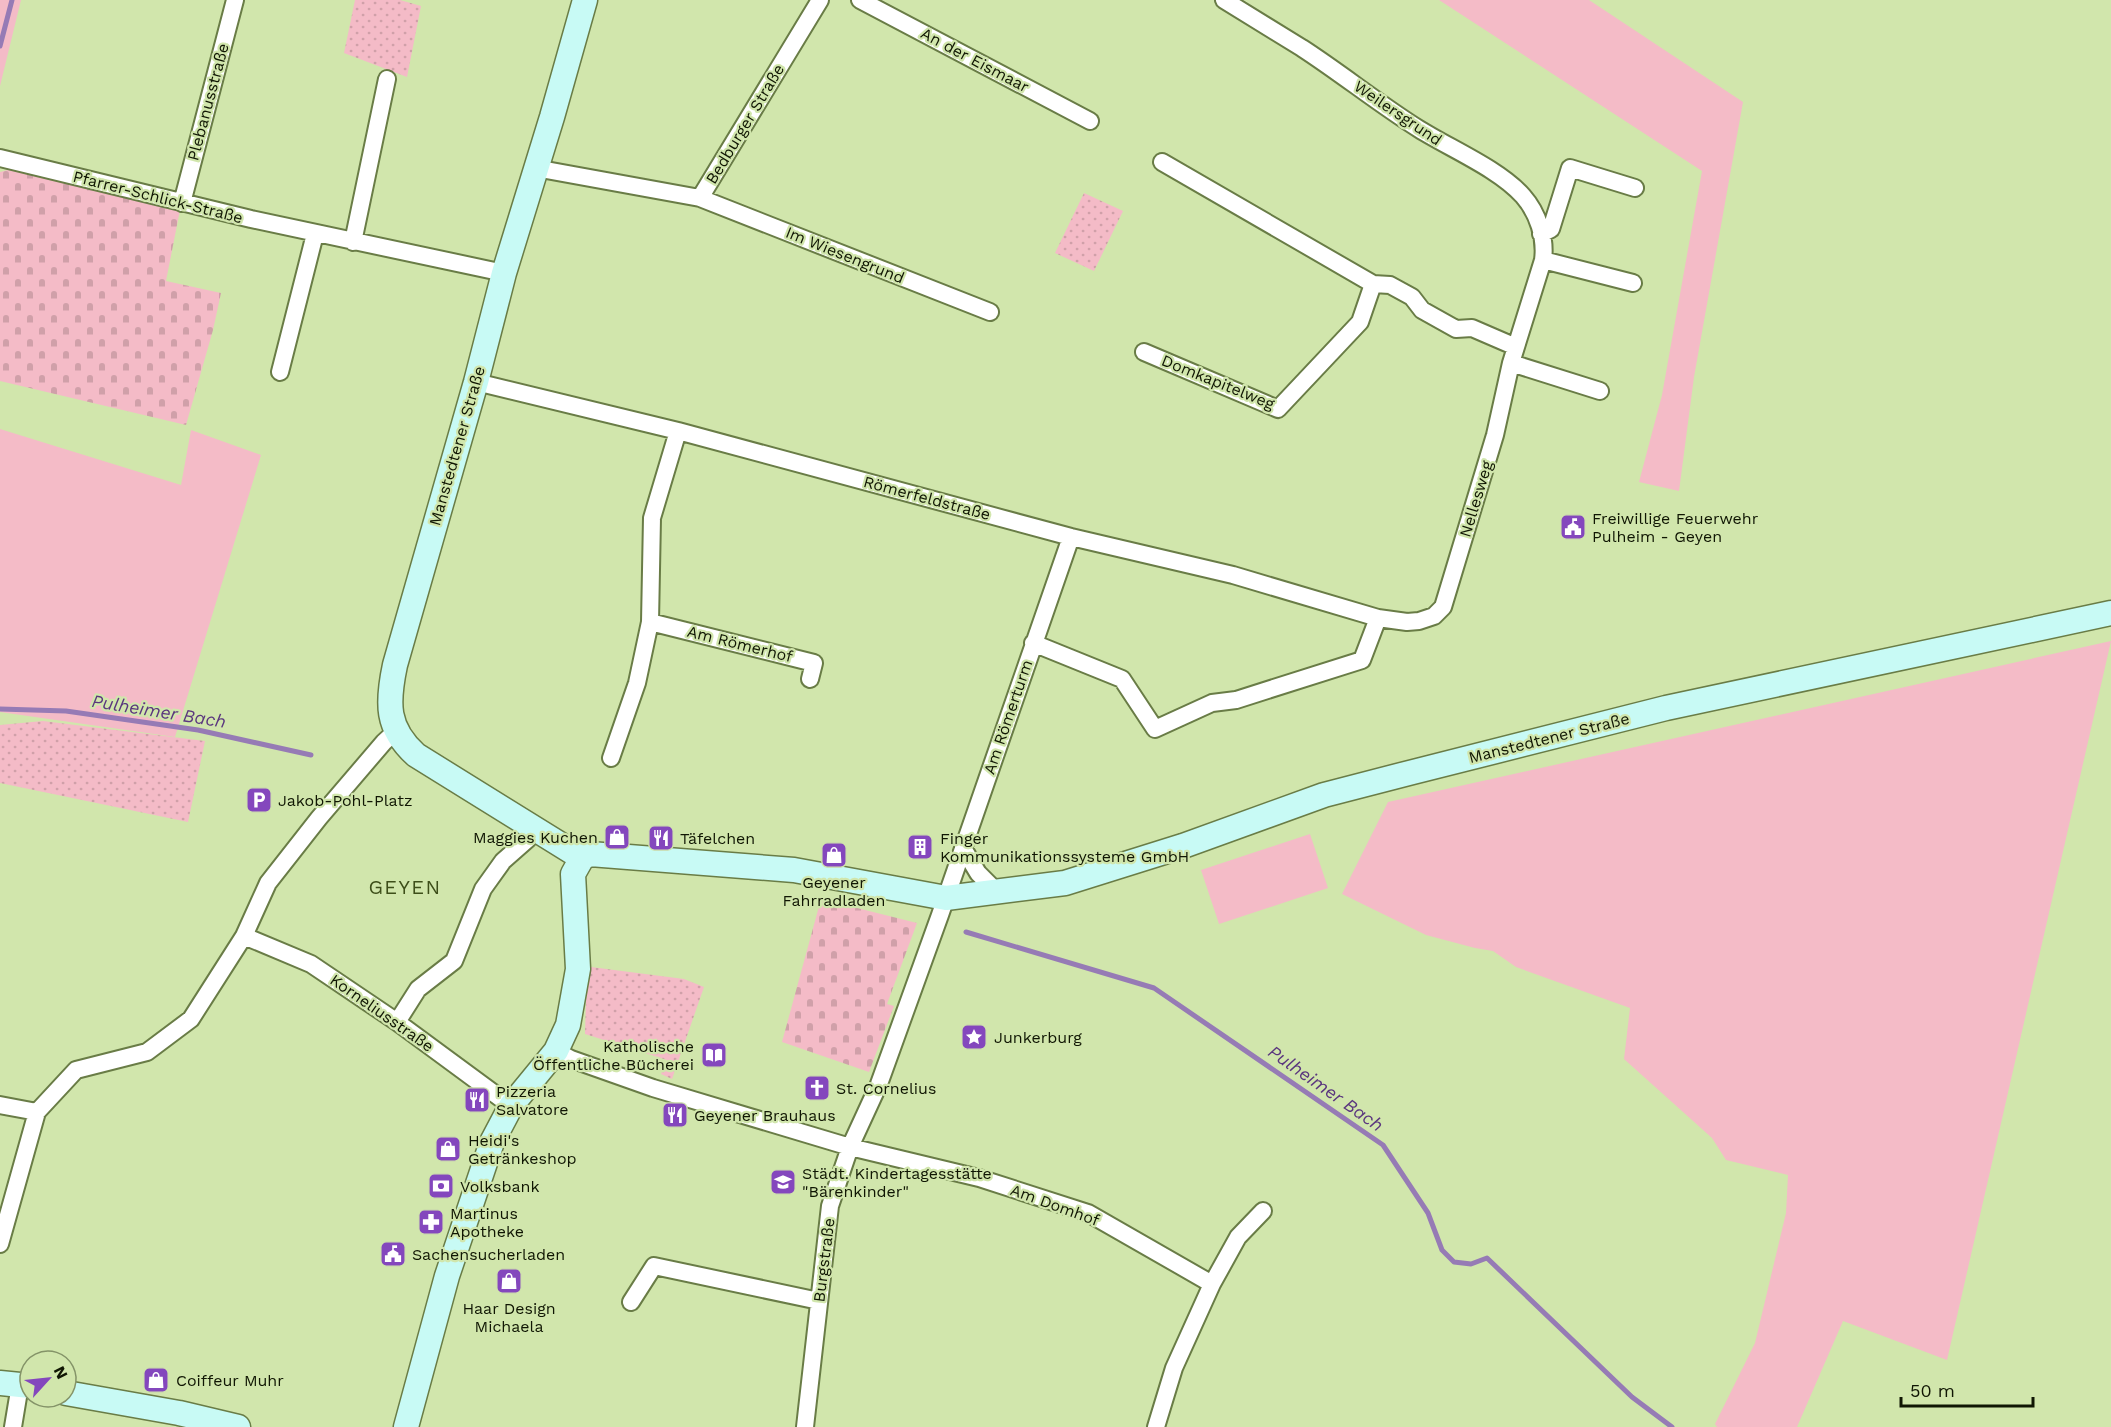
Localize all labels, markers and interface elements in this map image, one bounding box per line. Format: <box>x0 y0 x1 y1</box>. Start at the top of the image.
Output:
street label: An der Eismaar <box>918 24 1033 97</box>
street label: Plebanusstraße <box>183 41 233 163</box>
street label: Bedburger Straße <box>702 61 788 187</box>
street label: Weilersgrund <box>1350 77 1446 149</box>
street label: Pfarrer-Schlick-Straße <box>71 167 245 227</box>
street label: Im Wiesengrund <box>783 223 907 287</box>
street label: Domkapitelweg <box>1159 351 1278 413</box>
street label: Manstedtener Straße <box>425 364 489 528</box>
street label: Nellesweg <box>1455 458 1497 539</box>
street label: Römerfeldstraße <box>861 472 993 524</box>
place label: Freiwillige Feuerwehr Pulheim - Geyen <box>1592 509 1759 546</box>
public building icon: Freiwillige Feuerwehr Pulheim - Geyen <box>1558 512 1588 542</box>
street label: Am Römerhof <box>685 622 795 666</box>
street label: Am Römerturm <box>979 657 1037 777</box>
water label: Pulheimer Bach <box>90 690 228 732</box>
street label: Manstedtener Straße <box>1467 709 1631 767</box>
parking icon: Jakob-Pohl-Platz <box>244 785 274 815</box>
place label: Jakob-Pohl-Platz <box>278 791 413 810</box>
shop icon: Maggies Kuchen <box>602 822 632 852</box>
restaurant icon: Täfelchen <box>646 823 676 853</box>
place label: Maggies Kuchen <box>473 828 598 847</box>
place label: Täfelchen <box>680 829 755 848</box>
place label: Finger Kommunikationssysteme GmbH <box>940 829 1189 866</box>
building icon: Finger Kommunikationssysteme GmbH <box>905 832 935 862</box>
shop icon: Geyener Fahrradladen <box>819 840 849 870</box>
place label: Geyener Fahrradladen <box>783 873 885 910</box>
district label: GEYEN <box>368 875 442 899</box>
street label: Korneliusstraße <box>327 970 437 1056</box>
place icon: Junkerburg <box>959 1022 989 1052</box>
place label: Junkerburg <box>994 1028 1082 1047</box>
place label: Katholische Öffentliche Bücherei <box>533 1037 694 1074</box>
library icon: Katholische Öffentliche Bücherei <box>699 1040 729 1070</box>
water label: Pulheimer Bach <box>1264 1040 1388 1136</box>
church icon: St. Cornelius <box>802 1073 832 1103</box>
place label: St. Cornelius <box>836 1079 936 1098</box>
place label: Pizzeria Salvatore <box>496 1082 568 1119</box>
restaurant icon: Pizzeria Salvatore <box>462 1085 492 1115</box>
restaurant icon: Geyener Brauhaus <box>660 1100 690 1130</box>
place label: Geyener Brauhaus <box>694 1106 836 1125</box>
place label: Heidi's Getränkeshop <box>468 1131 577 1168</box>
shop icon: Heidi's Getränkeshop <box>433 1134 463 1164</box>
place label: Städt. Kindertagesstätte "Bärenkinder" <box>802 1164 992 1201</box>
school or university icon: Städt. Kindertagesstätte "Bärenkinder" <box>768 1167 798 1197</box>
bank icon: Volksbank <box>426 1171 456 1201</box>
place label: Volksbank <box>460 1177 540 1196</box>
street label: Am Domhof <box>1008 1180 1103 1230</box>
place label: Martinus Apotheke <box>450 1204 524 1241</box>
pharmacy icon: Martinus Apotheke <box>416 1207 446 1237</box>
street label: Burgstraße <box>809 1217 839 1303</box>
public building icon: Sachensucherladen <box>378 1239 408 1269</box>
place label: Sachensucherladen <box>412 1245 565 1264</box>
shop icon: Haar Design Michaela <box>494 1266 524 1296</box>
place label: Haar Design Michaela <box>462 1299 556 1336</box>
north arrow <box>18 1349 78 1409</box>
text: N <box>50 1363 72 1382</box>
shop icon: Coiffeur Muhr <box>141 1365 171 1395</box>
scale bar <box>1901 1370 2033 1408</box>
place label: Coiffeur Muhr <box>176 1371 284 1390</box>
text: 50 m <box>1910 1380 1955 1401</box>

